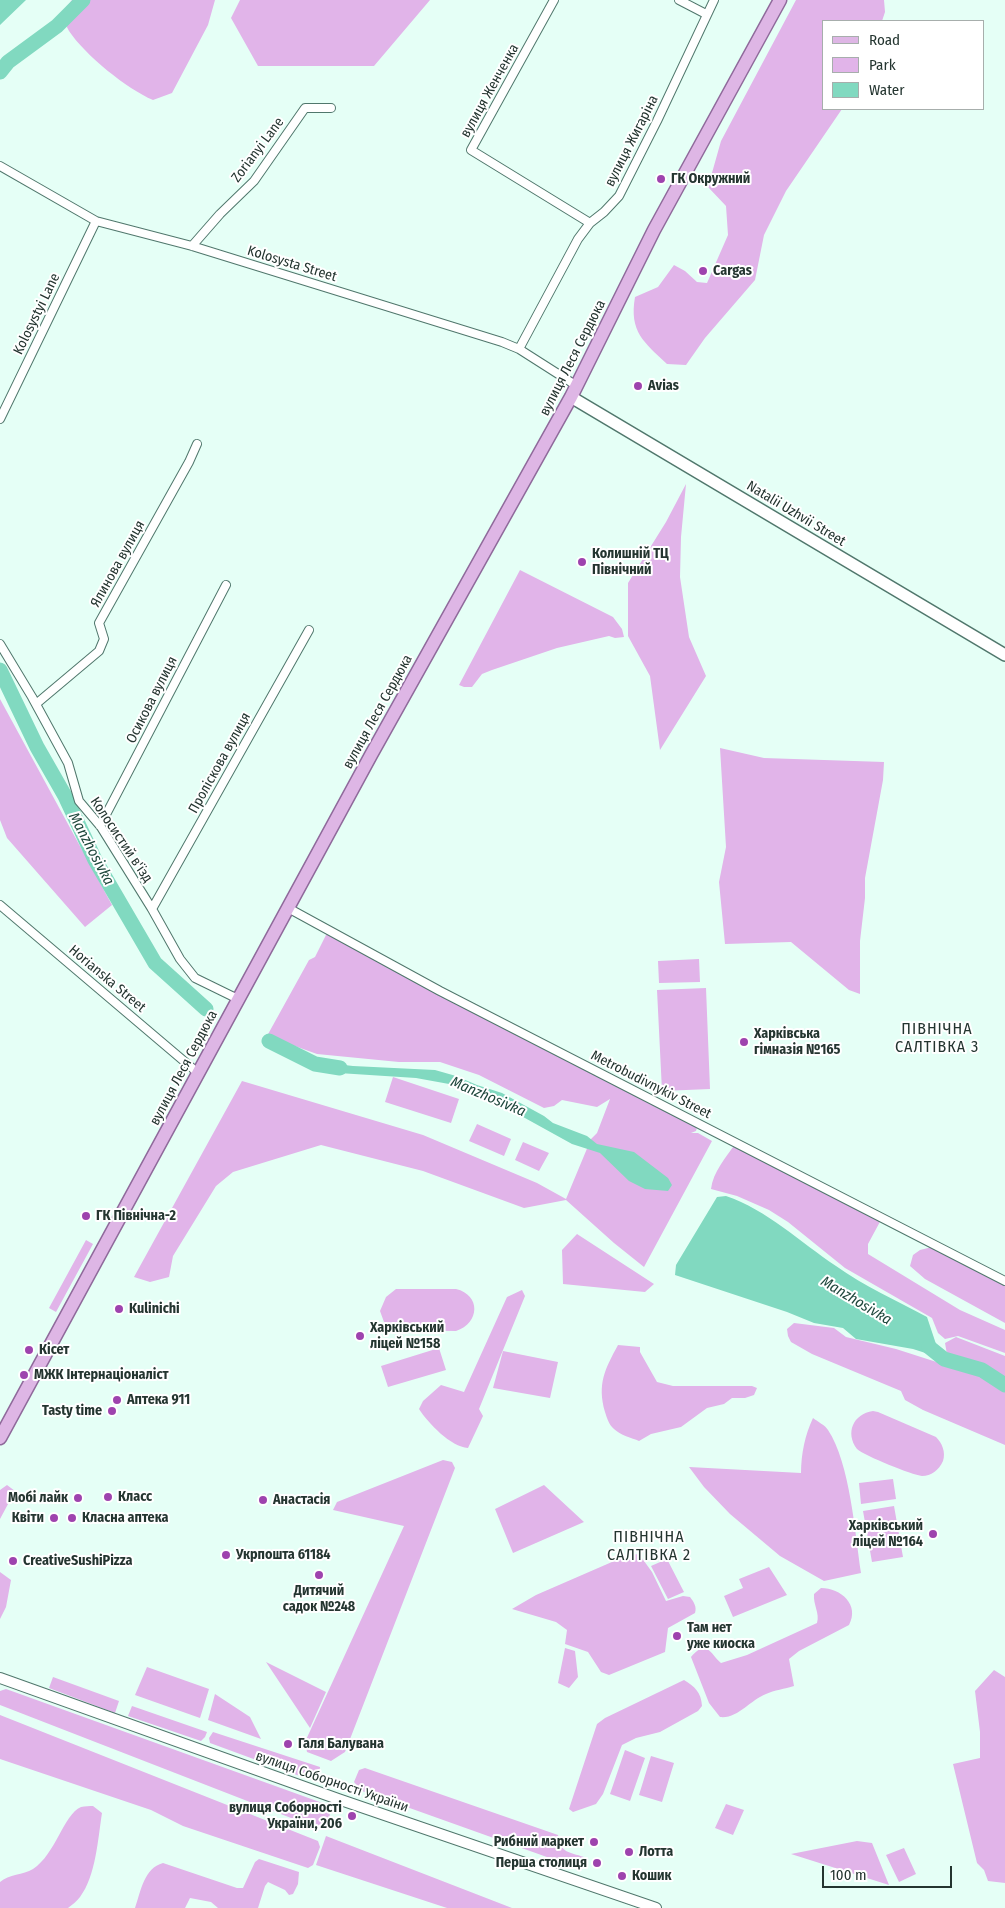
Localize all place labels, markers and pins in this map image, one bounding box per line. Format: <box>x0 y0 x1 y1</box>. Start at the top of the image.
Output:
place label: ГК Окружний <box>671 171 750 187</box>
marker: ГК Окружний <box>655 173 667 185</box>
place label: Cargas <box>713 263 752 279</box>
marker: Cargas <box>697 265 709 277</box>
place label: Avias <box>648 378 679 394</box>
marker: Avias <box>632 380 644 392</box>
place label: Колишній ТЦ Північний <box>592 546 669 578</box>
marker: Колишній ТЦ Північний <box>576 556 588 568</box>
place label: Харківська гімназія №165 <box>754 1026 840 1058</box>
marker: Харківська гімназія №165 <box>738 1036 750 1048</box>
place label: ГК Північна-2 <box>96 1208 176 1224</box>
marker: ГК Північна-2 <box>80 1210 92 1222</box>
place label: Kulinichi <box>129 1301 180 1317</box>
marker: Kulinichi <box>113 1303 125 1315</box>
place label: Харківський ліцей №158 <box>370 1320 444 1352</box>
marker: Харківський ліцей №158 <box>354 1330 366 1342</box>
place label: Кісет <box>39 1342 69 1358</box>
marker: Кісет <box>23 1344 35 1356</box>
place label: МЖК Інтернаціоналіст <box>34 1367 169 1383</box>
marker: МЖК Інтернаціоналіст <box>18 1369 30 1381</box>
place label: Аптека 911 <box>127 1392 190 1408</box>
marker: Аптека 911 <box>111 1394 123 1406</box>
place label: Tasty time <box>42 1403 102 1419</box>
marker: Tasty time <box>106 1405 118 1417</box>
place label: Класс <box>118 1489 152 1505</box>
place label: Мобі лайк <box>8 1490 68 1506</box>
marker: Класс <box>102 1491 114 1503</box>
marker: Мобі лайк <box>72 1492 84 1504</box>
place label: Анастасія <box>273 1492 330 1508</box>
marker: Анастасія <box>257 1494 269 1506</box>
place label: Квіти <box>12 1510 44 1526</box>
place label: Класна аптека <box>82 1510 168 1526</box>
marker: Квіти <box>48 1512 60 1524</box>
marker: Класна аптека <box>66 1512 78 1524</box>
place label: Харківський ліцей №164 <box>849 1518 923 1550</box>
marker: Харківський ліцей №164 <box>927 1528 939 1540</box>
place label: Укрпошта 61184 <box>236 1547 330 1563</box>
marker: Укрпошта 61184 <box>220 1549 232 1561</box>
place label: CreativeSushiPizza <box>23 1553 132 1569</box>
marker: CreativeSushiPizza <box>7 1555 19 1567</box>
marker: Дитячий садок №248 <box>313 1569 325 1581</box>
place label: Дитячий садок №248 <box>283 1583 355 1615</box>
place label: Там нет уже киоска <box>687 1620 755 1652</box>
marker: Там нет уже киоска <box>671 1630 683 1642</box>
place label: Галя Балувана <box>298 1736 384 1752</box>
marker: Галя Балувана <box>282 1738 294 1750</box>
place label: вулиця Соборності України, 206 <box>229 1800 342 1832</box>
marker: вулиця Соборності України, 206 <box>346 1810 358 1822</box>
place label: Рибний маркет <box>494 1834 584 1850</box>
marker: Рибний маркет <box>588 1836 600 1848</box>
place label: Лотта <box>639 1844 673 1860</box>
marker: Лотта <box>623 1846 635 1858</box>
place label: Перша столиця <box>496 1855 587 1871</box>
marker: Перша столиця <box>591 1857 603 1869</box>
place label: Кошик <box>632 1868 672 1884</box>
marker: Кошик <box>616 1870 628 1882</box>

